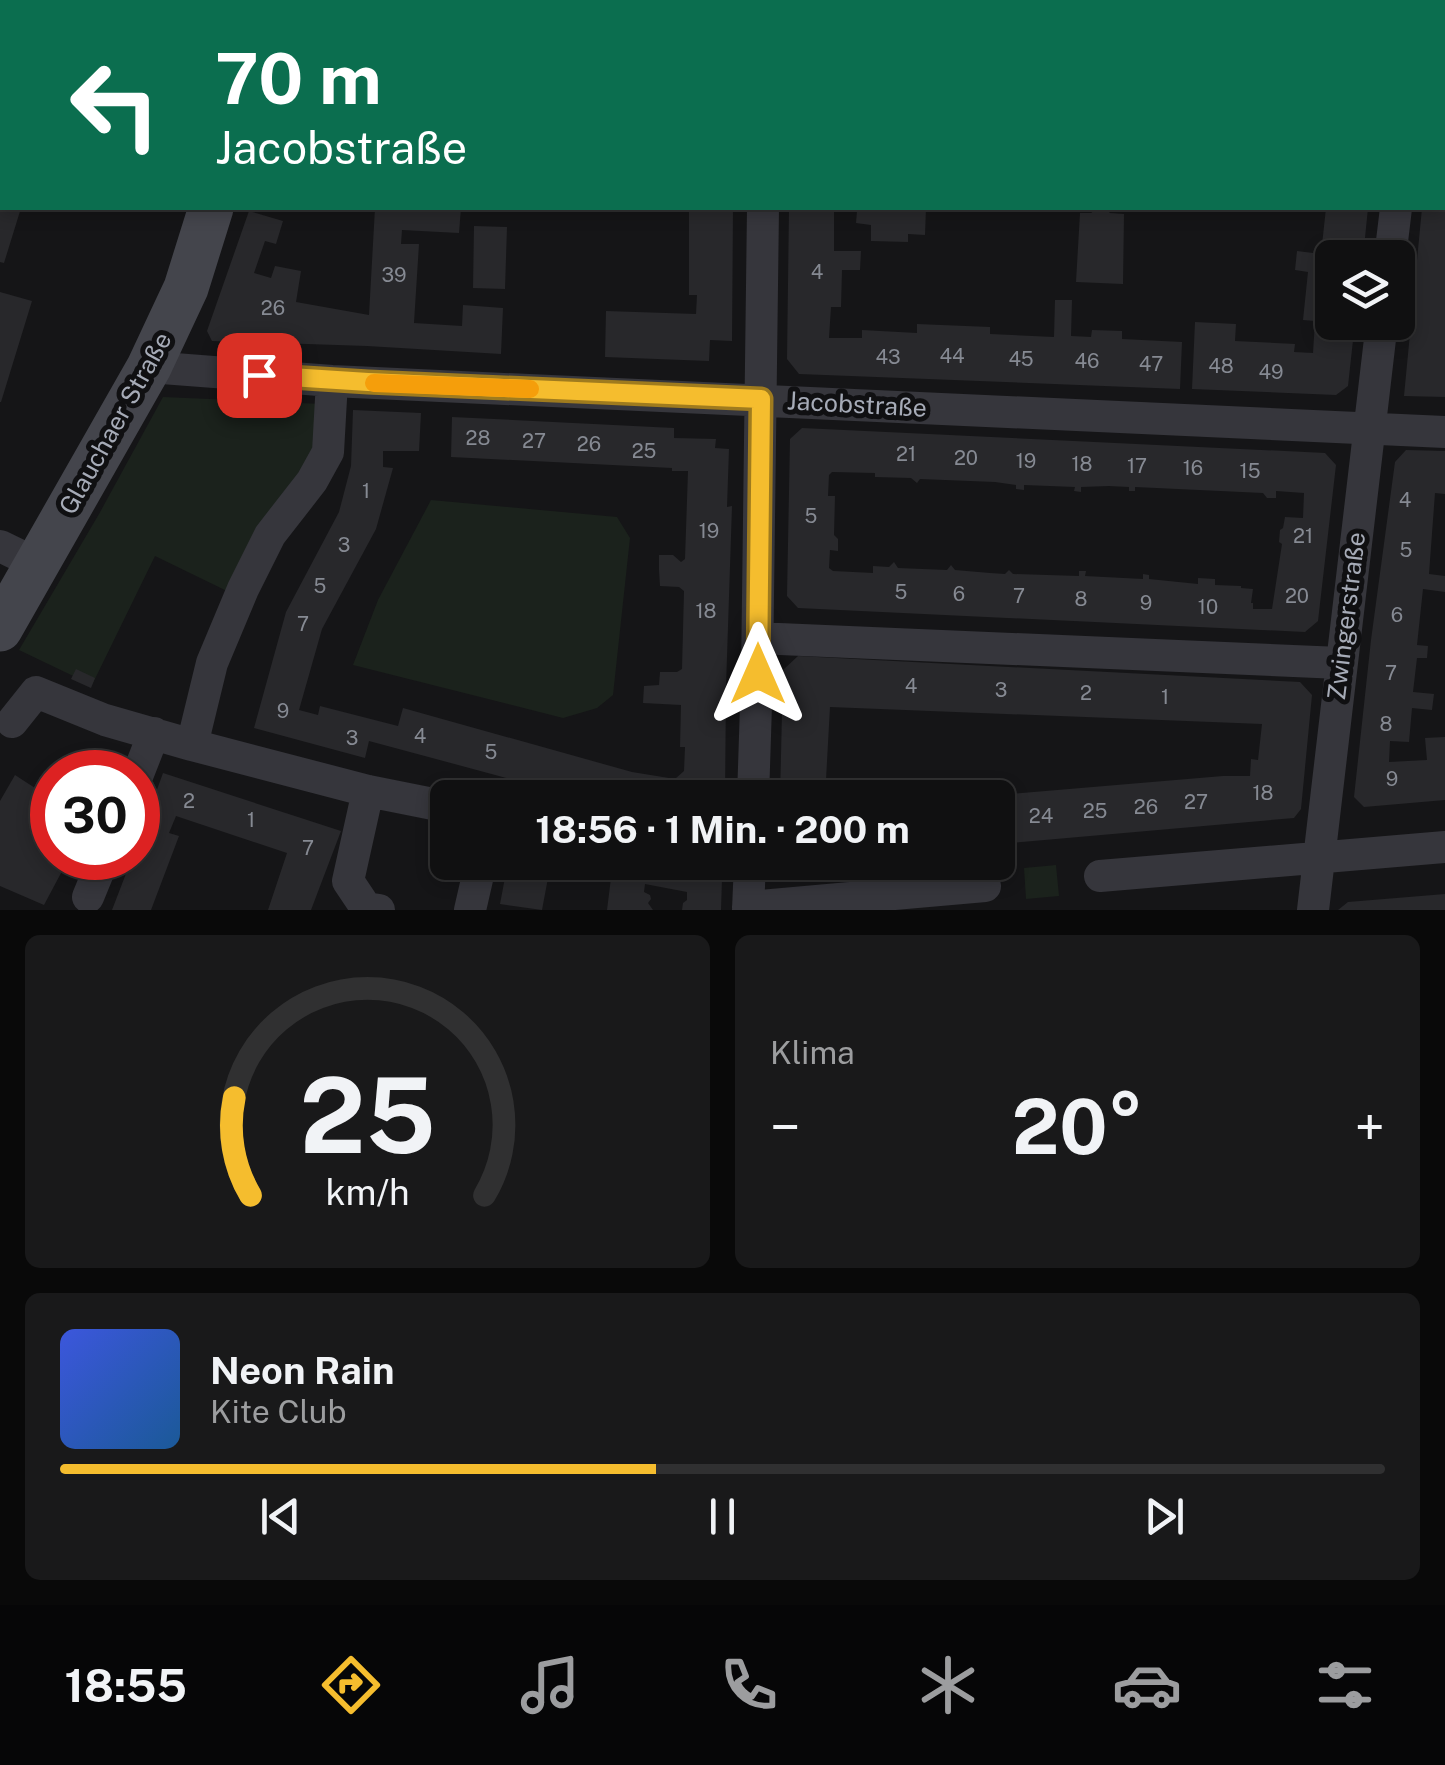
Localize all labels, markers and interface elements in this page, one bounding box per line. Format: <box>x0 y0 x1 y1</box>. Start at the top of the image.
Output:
text: 70 m <box>215 37 382 120</box>
icon: left <box>50 40 180 170</box>
text: Jacobstraße <box>215 121 467 174</box>
map controls <box>1315 240 1415 340</box>
button: layers <box>1315 240 1415 340</box>
house number: 4 <box>811 260 823 284</box>
house number: 39 <box>382 263 406 287</box>
house number: 26 <box>261 296 285 320</box>
street label: Glauchaer Straße <box>52 327 178 519</box>
pin <box>217 333 302 418</box>
house number: 44 <box>939 344 965 368</box>
house number: 43 <box>875 345 901 369</box>
house number: 45 <box>1008 347 1034 371</box>
icon: arrive <box>232 348 287 403</box>
house number: 46 <box>1074 349 1100 373</box>
house number: 47 <box>1139 352 1163 376</box>
house number: 48 <box>1208 354 1234 378</box>
house number: 49 <box>1258 360 1284 384</box>
street label: Jacobstraße <box>786 385 928 423</box>
house number: 28 <box>466 426 490 450</box>
house number: 27 <box>522 429 546 453</box>
house number: 26 <box>577 432 601 456</box>
house number: 25 <box>632 439 656 463</box>
house number: 21 <box>896 442 916 466</box>
house number: 20 <box>954 446 978 470</box>
house number: 19 <box>1016 449 1036 473</box>
house number: 18 <box>1071 452 1093 476</box>
house number: 17 <box>1127 454 1147 478</box>
house number: 16 <box>1183 456 1203 480</box>
house number: 15 <box>1240 459 1260 483</box>
house number: 1 <box>362 479 370 503</box>
house number: 4 <box>1399 488 1411 512</box>
house number: 5 <box>805 504 817 528</box>
house number: 19 <box>699 519 719 543</box>
house number: 21 <box>1293 524 1313 548</box>
street label: Zwingerstraße <box>1321 530 1371 702</box>
house number: 3 <box>338 533 350 557</box>
house number: 5 <box>1400 538 1412 562</box>
house number: 5 <box>314 574 326 598</box>
house number: 5 <box>895 580 907 604</box>
house number: 6 <box>953 582 965 606</box>
house number: 7 <box>1013 584 1025 608</box>
house number: 20 <box>1285 584 1309 608</box>
house number: 8 <box>1075 587 1087 611</box>
house number: 9 <box>1140 591 1152 615</box>
house number: 10 <box>1198 595 1218 619</box>
house number: 18 <box>695 599 717 623</box>
house number: 6 <box>1391 603 1403 627</box>
house number: 7 <box>297 612 309 636</box>
position arrow <box>706 622 810 726</box>
house number: 7 <box>1385 661 1397 685</box>
house number: 4 <box>905 674 917 698</box>
house number: 3 <box>995 678 1007 702</box>
house number: 2 <box>1080 681 1092 705</box>
house number: 1 <box>1161 685 1169 709</box>
house number: 9 <box>277 699 289 723</box>
house number: 8 <box>1380 712 1392 736</box>
house number: 4 <box>414 724 426 748</box>
house number: 3 <box>346 726 358 750</box>
house number: 5 <box>485 740 497 764</box>
speed limit sign: 30 <box>30 750 160 880</box>
house number: 9 <box>1386 767 1398 791</box>
house number: 18 <box>1252 781 1274 805</box>
house number: 2 <box>183 789 195 813</box>
house number: 27 <box>1184 790 1208 814</box>
house number: 26 <box>1134 795 1158 819</box>
house number: 25 <box>1083 799 1107 823</box>
house number: 24 <box>1029 804 1053 828</box>
text: 18:56 · 1 Min. · 200 m <box>535 807 910 852</box>
house number: 1 <box>247 808 255 832</box>
house number: 7 <box>302 836 314 860</box>
text: Klima <box>770 1034 855 1071</box>
text: 25 <box>299 1054 436 1176</box>
text: 20° <box>1012 1083 1143 1171</box>
text: − <box>770 1095 801 1159</box>
text: + <box>1354 1095 1385 1159</box>
text: km/h <box>325 1171 410 1213</box>
text: Neon Rain <box>210 1348 394 1393</box>
text: Kite Club <box>210 1393 347 1430</box>
icon: previous <box>253 1489 308 1544</box>
icon: pause <box>695 1489 750 1544</box>
icon: next <box>1137 1489 1192 1544</box>
icon: directions <box>316 1650 386 1720</box>
icon: music <box>515 1650 585 1720</box>
icon: phone <box>714 1650 784 1720</box>
icon: climate <box>913 1650 983 1720</box>
icon: car <box>1112 1650 1182 1720</box>
icon: filters <box>1310 1650 1380 1720</box>
text: 18:55 <box>64 1659 187 1712</box>

